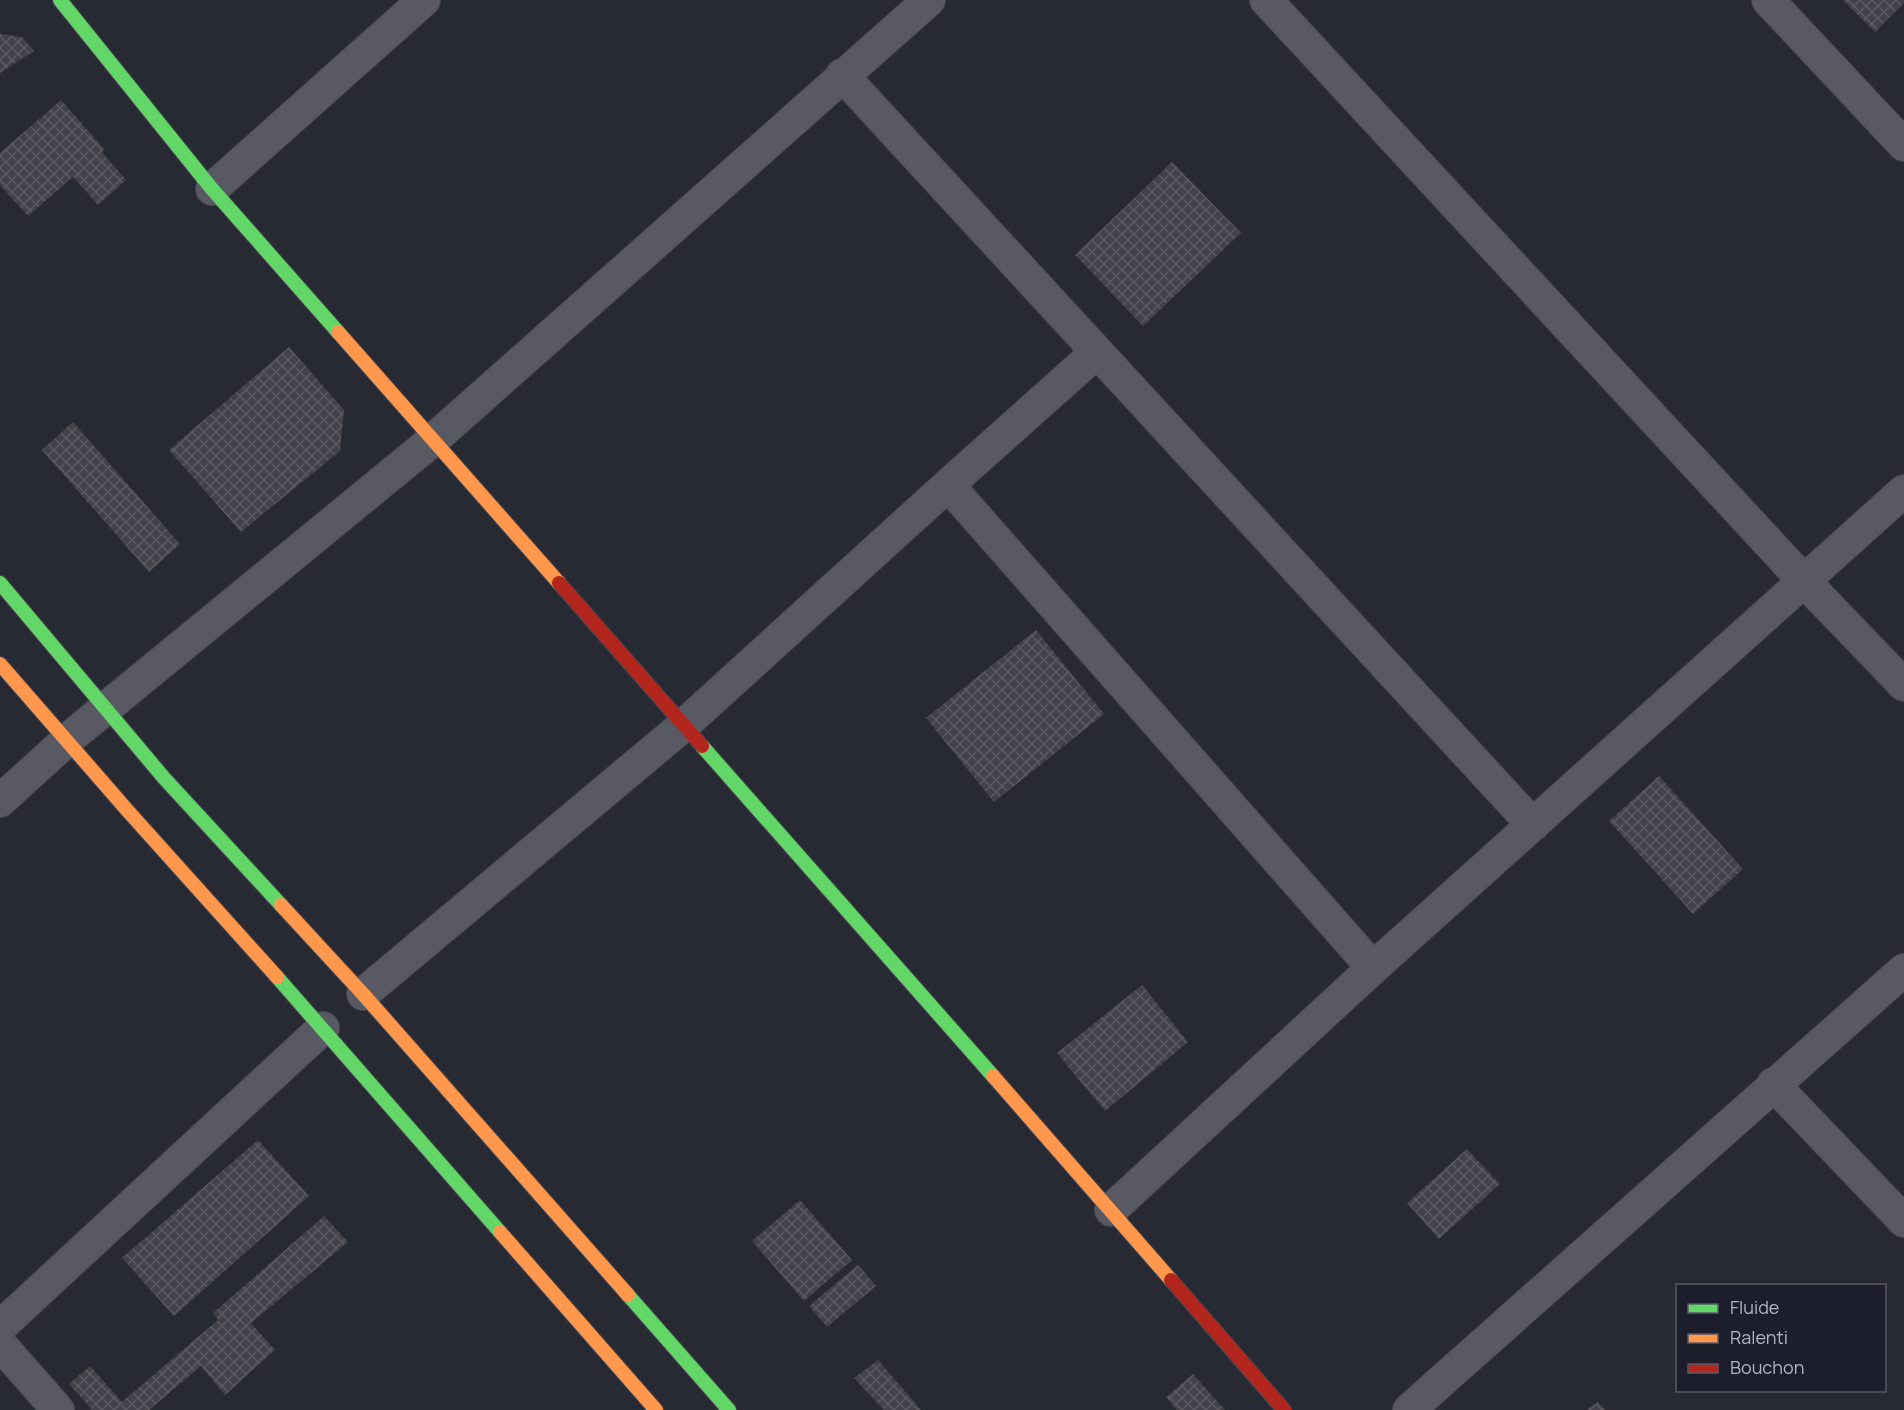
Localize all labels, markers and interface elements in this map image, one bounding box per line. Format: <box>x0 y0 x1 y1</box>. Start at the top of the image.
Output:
legend <box>1676 1284 1886 1392</box>
text: Fluide <box>1730 1295 1779 1319</box>
text: Ralenti <box>1730 1325 1788 1349</box>
text: Bouchon <box>1730 1355 1804 1379</box>

